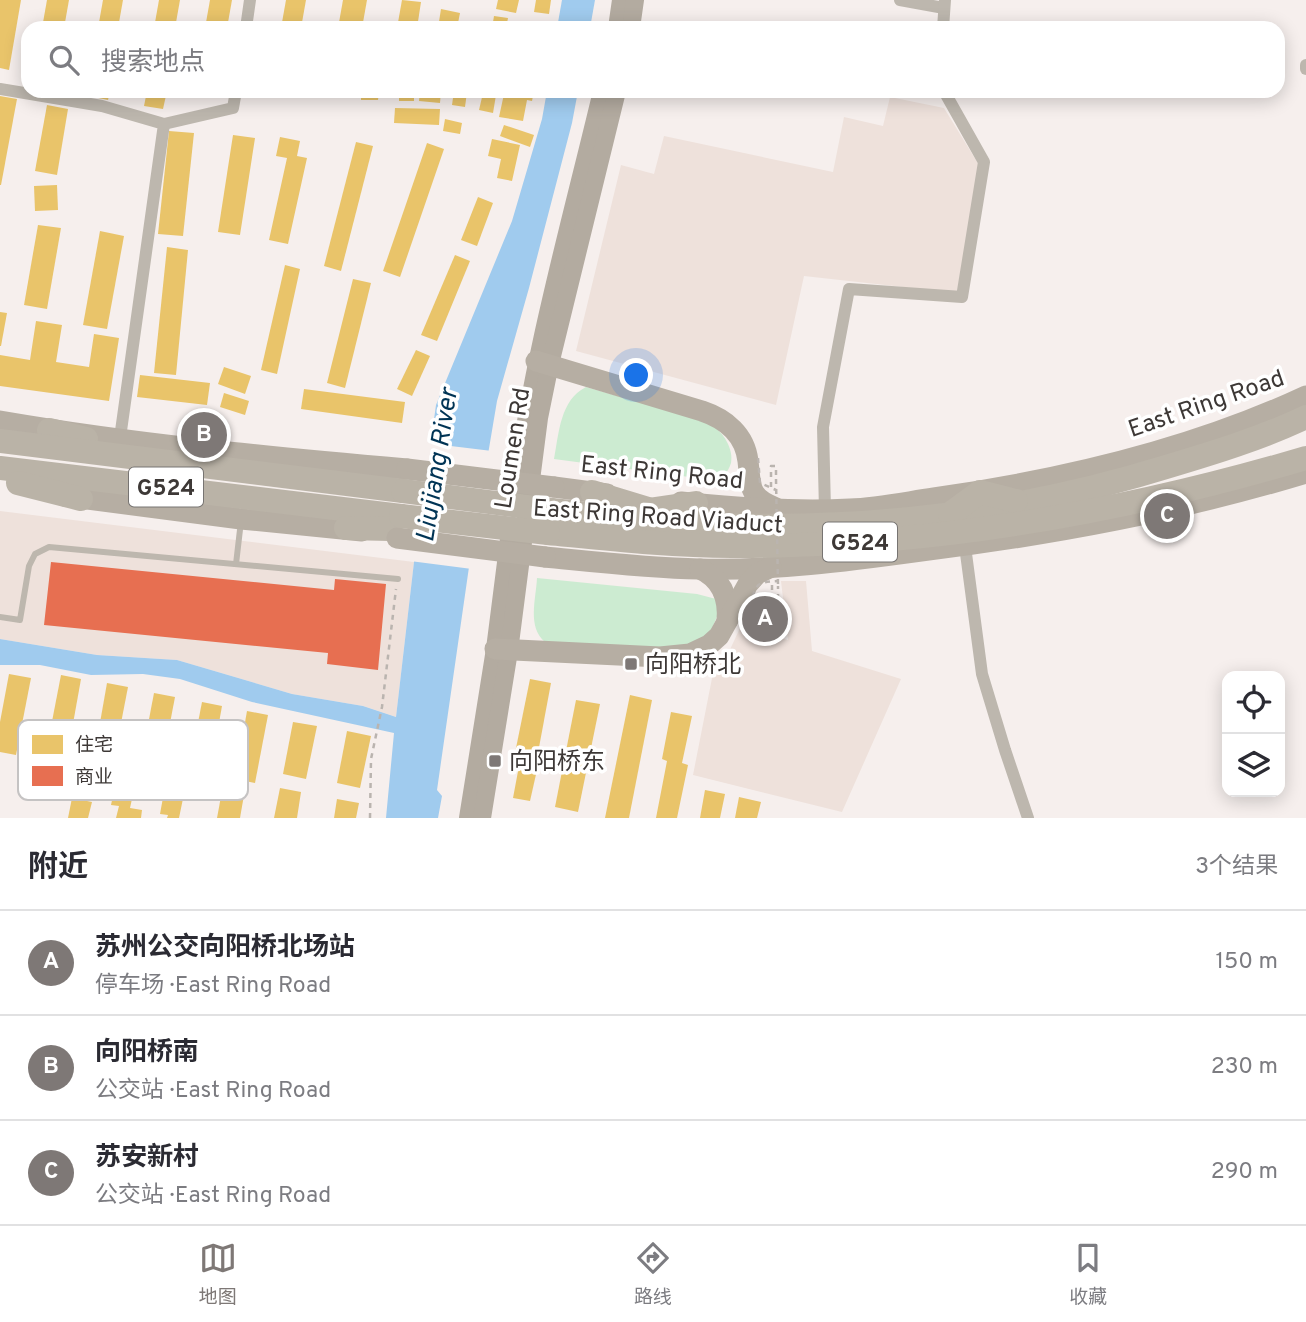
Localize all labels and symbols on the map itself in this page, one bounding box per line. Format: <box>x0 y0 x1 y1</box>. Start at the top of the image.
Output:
your location <box>619 358 653 392</box>
street label: East Ring Road <box>1125 364 1289 446</box>
water label: Liujiang River <box>410 384 467 545</box>
street label: Loumen Rd <box>490 386 538 511</box>
pin: B <box>181 409 227 461</box>
street label: East Ring Road <box>579 451 745 497</box>
road number: G524 <box>129 467 203 506</box>
pin: C <box>1144 490 1190 542</box>
street label: East Ring Road Viaduct <box>532 494 784 542</box>
road number: G524 <box>823 522 897 562</box>
pin: A <box>742 593 788 645</box>
place label: 向阳桥北 <box>645 651 741 681</box>
marker: 向阳桥北 <box>623 656 639 672</box>
legend <box>18 720 248 800</box>
text: 住宅 <box>75 734 113 758</box>
place label: 向阳桥东 <box>509 748 605 778</box>
marker: 向阳桥东 <box>487 753 503 769</box>
text: 商业 <box>75 766 113 790</box>

